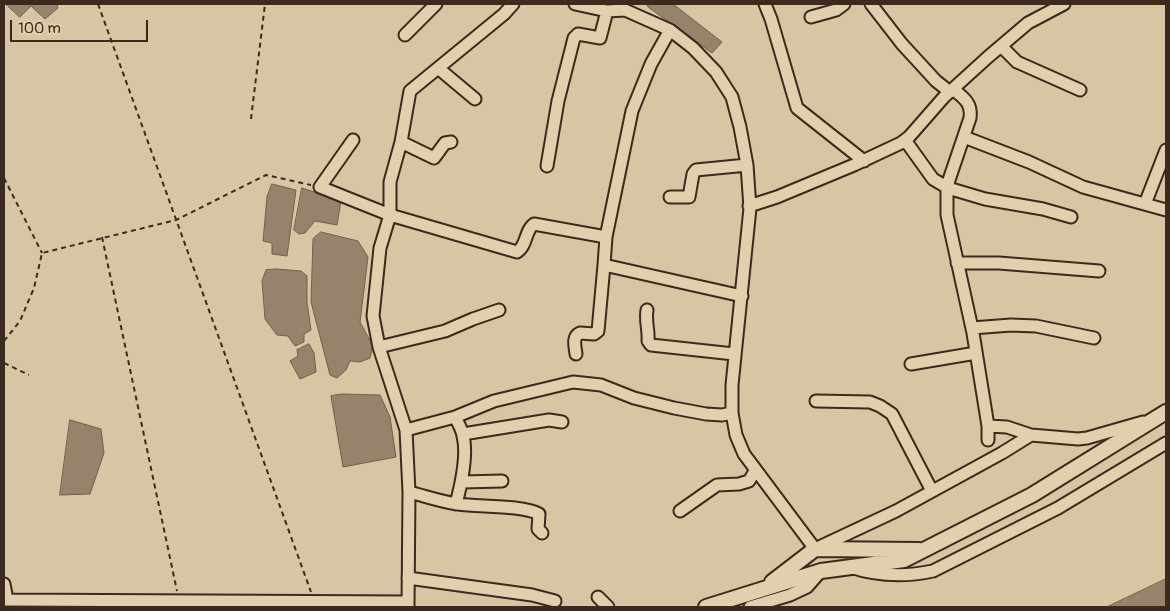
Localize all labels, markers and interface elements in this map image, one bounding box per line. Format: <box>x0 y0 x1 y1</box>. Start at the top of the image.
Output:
scale bar <box>12 10 150 42</box>
text: 100 m <box>18 19 61 38</box>

